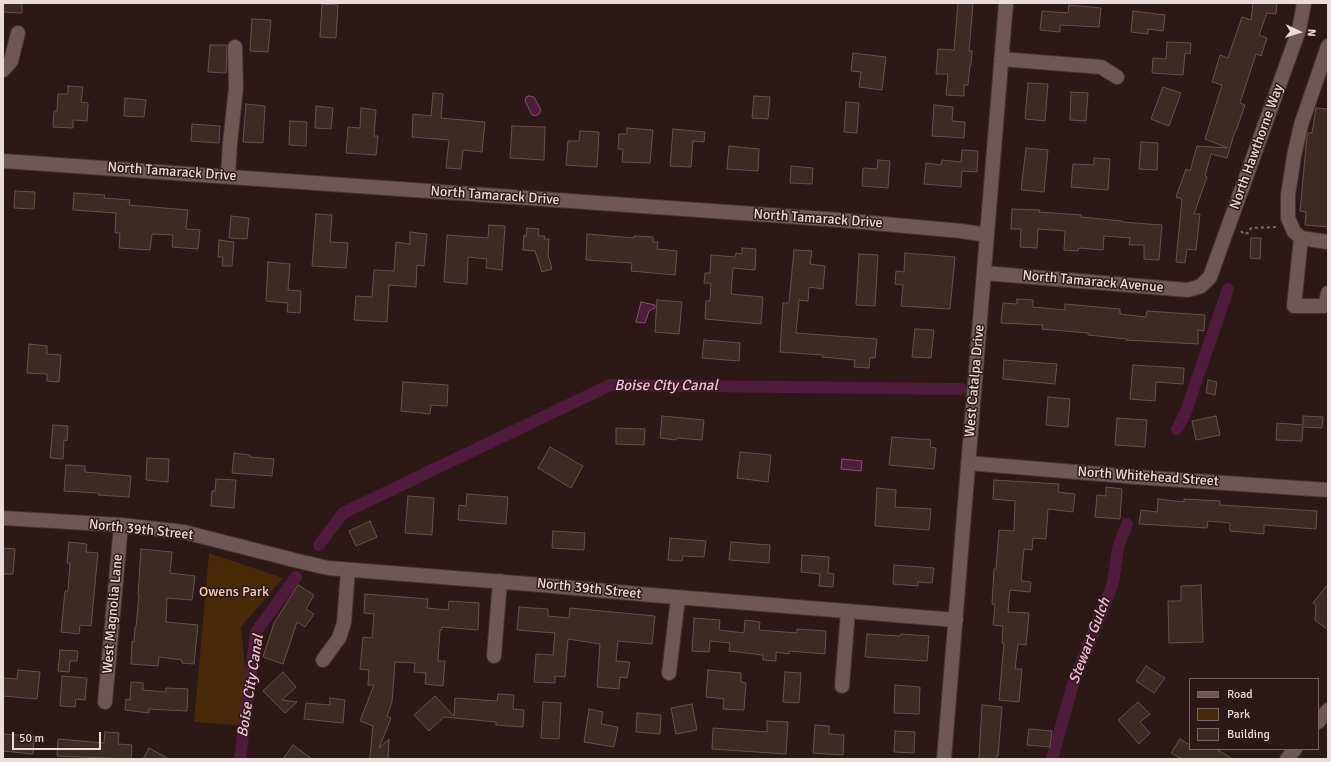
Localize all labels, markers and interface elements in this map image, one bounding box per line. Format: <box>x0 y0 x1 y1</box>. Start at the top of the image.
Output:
north arrow <box>1279 12 1319 52</box>
text: N <box>1305 29 1318 37</box>
street label: North Hawthorne Way <box>1227 82 1287 212</box>
street label: North Tamarack Drive <box>107 159 237 185</box>
street label: North Tamarack Drive <box>430 183 560 209</box>
street label: North Tamarack Drive <box>753 206 883 232</box>
street label: North Tamarack Avenue <box>1022 267 1164 297</box>
street label: West Catalpa Drive <box>962 324 988 438</box>
water label: Boise City Canal <box>614 377 718 395</box>
street label: North Whitehead Street <box>1077 464 1219 490</box>
street label: North 39th Street <box>88 516 194 544</box>
street label: West Magnolia Lane <box>99 553 127 675</box>
street label: North 39th Street <box>536 575 642 603</box>
park label: Owens Park <box>199 584 269 600</box>
water label: Stewart Gulch <box>1065 595 1115 687</box>
water label: Boise City Canal <box>234 633 268 739</box>
legend <box>1189 678 1319 750</box>
text: Road <box>1227 687 1253 702</box>
text: Park <box>1227 707 1250 722</box>
scale bar <box>14 724 103 750</box>
text: Building <box>1227 727 1270 742</box>
text: 50 m <box>19 731 44 746</box>

